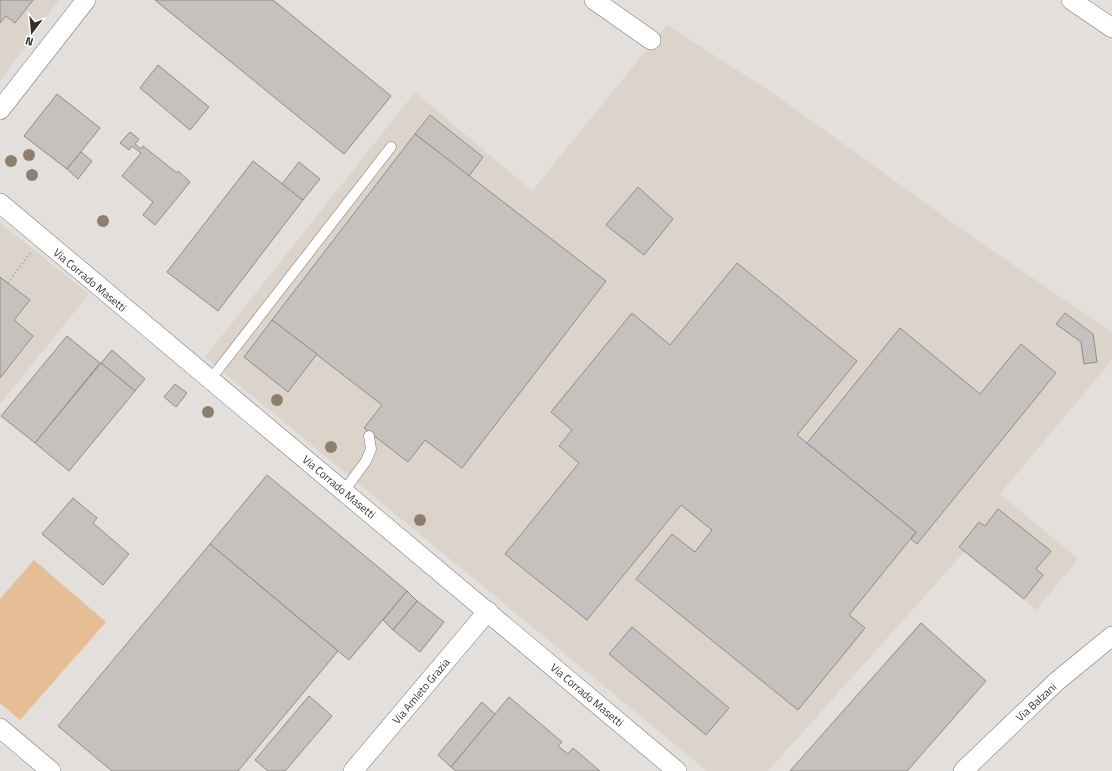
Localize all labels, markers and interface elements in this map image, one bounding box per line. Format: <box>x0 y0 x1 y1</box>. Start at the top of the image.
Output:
north arrow <box>12 12 52 52</box>
text: N <box>23 33 35 50</box>
street label: Via Corrado Masetti <box>50 245 130 315</box>
street label: Via Corrado Masetti <box>299 452 379 522</box>
street label: Via Amleto Grazia <box>389 654 454 727</box>
street label: Via Corrado Masetti <box>547 660 627 730</box>
street label: Via Balzani <box>1012 679 1060 725</box>

